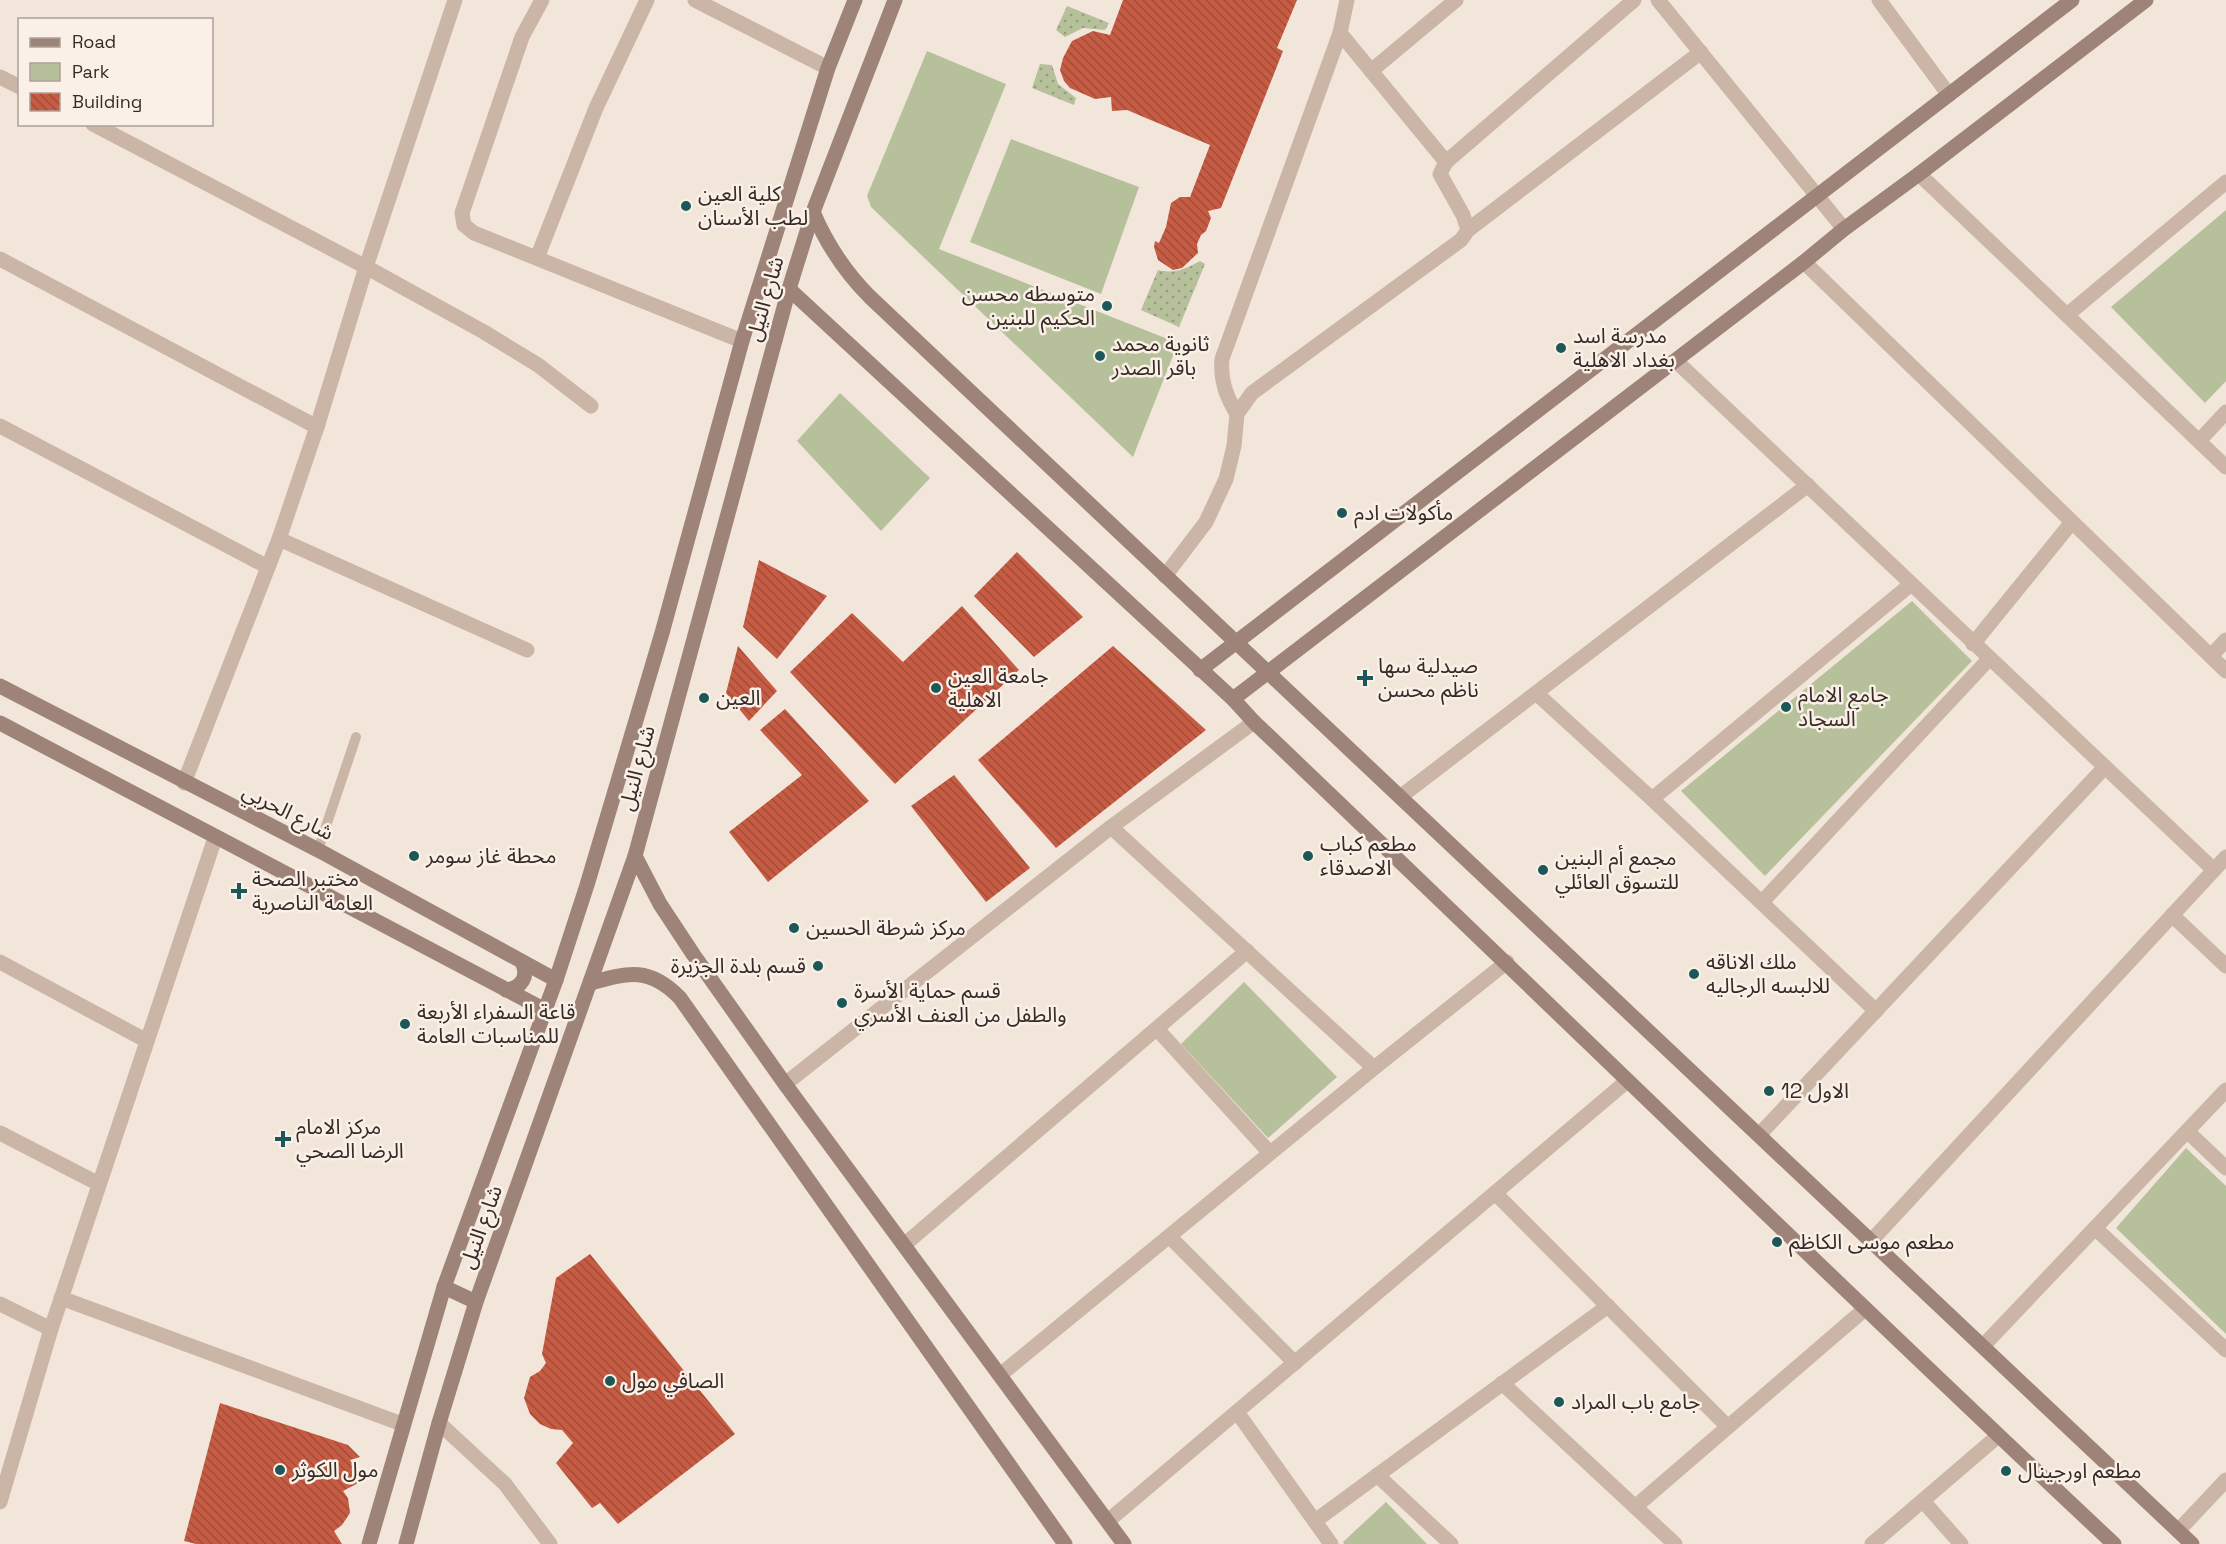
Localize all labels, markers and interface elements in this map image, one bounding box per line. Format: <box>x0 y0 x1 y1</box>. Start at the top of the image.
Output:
legend <box>18 18 213 126</box>
text: Road <box>72 30 116 53</box>
text: Park <box>72 60 110 83</box>
text: Building <box>72 90 142 113</box>
place label: كلية العين لطب الأسنان <box>698 180 808 231</box>
marker: كلية العين لطب الأسنان <box>679 199 693 213</box>
street label: شارع النيل <box>740 253 791 345</box>
place label: متوسطه محسن الحكيم للبنين <box>962 280 1095 333</box>
marker: متوسطه محسن الحكيم للبنين <box>1100 299 1114 313</box>
place label: مدرسة اسد بغداد الاهلية <box>1573 322 1675 373</box>
place label: ثانوية محمد باقر الصدر <box>1111 330 1210 381</box>
marker: مدرسة اسد بغداد الاهلية <box>1554 341 1568 355</box>
marker: ثانوية محمد باقر الصدر <box>1093 349 1107 363</box>
place label: مأكولات ادم <box>1354 499 1453 529</box>
marker: مأكولات ادم <box>1335 506 1349 520</box>
place label: صيدلية سها ناظم محسن <box>1378 652 1479 705</box>
place label: جامعة العين الاهلية <box>948 662 1049 713</box>
marker: صيدلية سها ناظم محسن <box>1356 669 1374 687</box>
marker: جامعة العين الاهلية <box>929 681 943 695</box>
place label: جامع الامام السجاد <box>1798 681 1889 732</box>
place label: العين <box>716 684 761 711</box>
marker: العين <box>697 691 711 705</box>
marker: جامع الامام السجاد <box>1779 700 1793 714</box>
street label: شارع النيل <box>612 722 663 814</box>
street label: شارع الحربي <box>237 777 338 849</box>
place label: مطعم كباب الاصدقاء <box>1320 830 1417 881</box>
place label: محطة غاز سومر <box>425 842 556 869</box>
place label: مجمع أم البنين للتسوق العائلي <box>1555 844 1679 898</box>
marker: محطة غاز سومر <box>407 849 421 863</box>
marker: مطعم كباب الاصدقاء <box>1301 849 1315 863</box>
marker: مجمع أم البنين للتسوق العائلي <box>1536 863 1550 877</box>
place label: مختبر الصحة العامة الناصرية <box>252 865 373 916</box>
marker: مختبر الصحة العامة الناصرية <box>230 882 248 900</box>
place label: مركز شرطة الحسين <box>806 914 966 941</box>
marker: مركز شرطة الحسين <box>787 921 801 935</box>
place label: ملك الاناقه للالبسه الرجاليه <box>1706 948 1830 999</box>
place label: قسم بلدة الجزيرة <box>671 952 806 981</box>
marker: قسم بلدة الجزيرة <box>811 959 825 973</box>
marker: ملك الاناقه للالبسه الرجاليه <box>1687 967 1701 981</box>
place label: قسم حماية الأسرة والطفل من العنف الأسري <box>854 977 1067 1031</box>
marker: قسم حماية الأسرة والطفل من العنف الأسري <box>835 996 849 1010</box>
place label: قاعة السفراء الأربعة للمناسبات العامة <box>417 998 575 1049</box>
marker: قاعة السفراء الأربعة للمناسبات العامة <box>398 1017 412 1031</box>
place label: الاول 12 <box>1781 1077 1849 1104</box>
marker: الاول 12 <box>1762 1084 1776 1098</box>
place label: مركز الامام الرضا الصحي <box>296 1113 404 1167</box>
marker: مركز الامام الرضا الصحي <box>274 1130 292 1148</box>
street label: شارع النيل <box>453 1181 510 1273</box>
place label: مطعم موسى الكاظم <box>1789 1228 1955 1257</box>
marker: مطعم موسى الكاظم <box>1770 1235 1784 1249</box>
place label: الصافي مول <box>622 1367 724 1397</box>
marker: الصافي مول <box>603 1374 617 1388</box>
place label: جامع باب المراد <box>1571 1388 1700 1417</box>
marker: جامع باب المراد <box>1552 1395 1566 1409</box>
place label: مول الكوثر <box>291 1456 379 1483</box>
place label: مطعم اورجينال <box>2018 1457 2141 1486</box>
marker: مول الكوثر <box>273 1463 287 1477</box>
marker: مطعم اورجينال <box>1999 1464 2013 1478</box>

